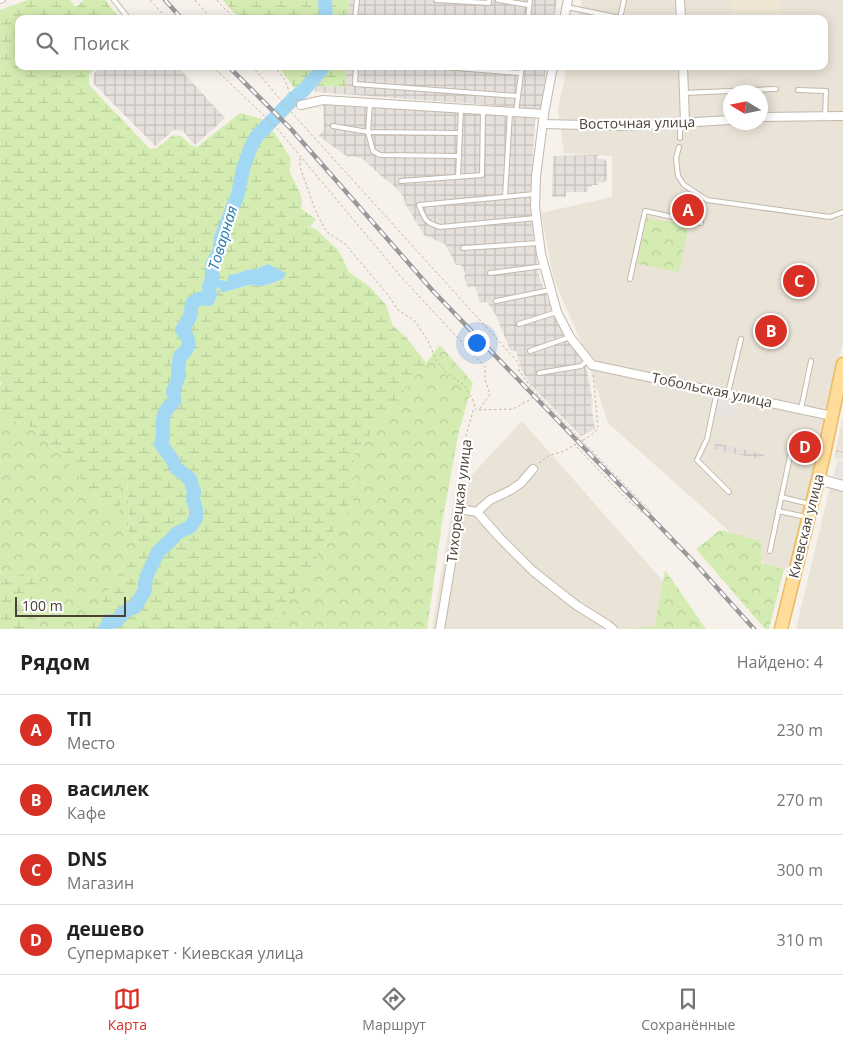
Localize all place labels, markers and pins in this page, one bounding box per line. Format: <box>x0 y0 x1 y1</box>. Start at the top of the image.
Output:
pin: A <box>672 191 704 229</box>
pin: C <box>783 262 815 300</box>
pin: B <box>755 312 787 350</box>
pin: D <box>789 428 821 466</box>

